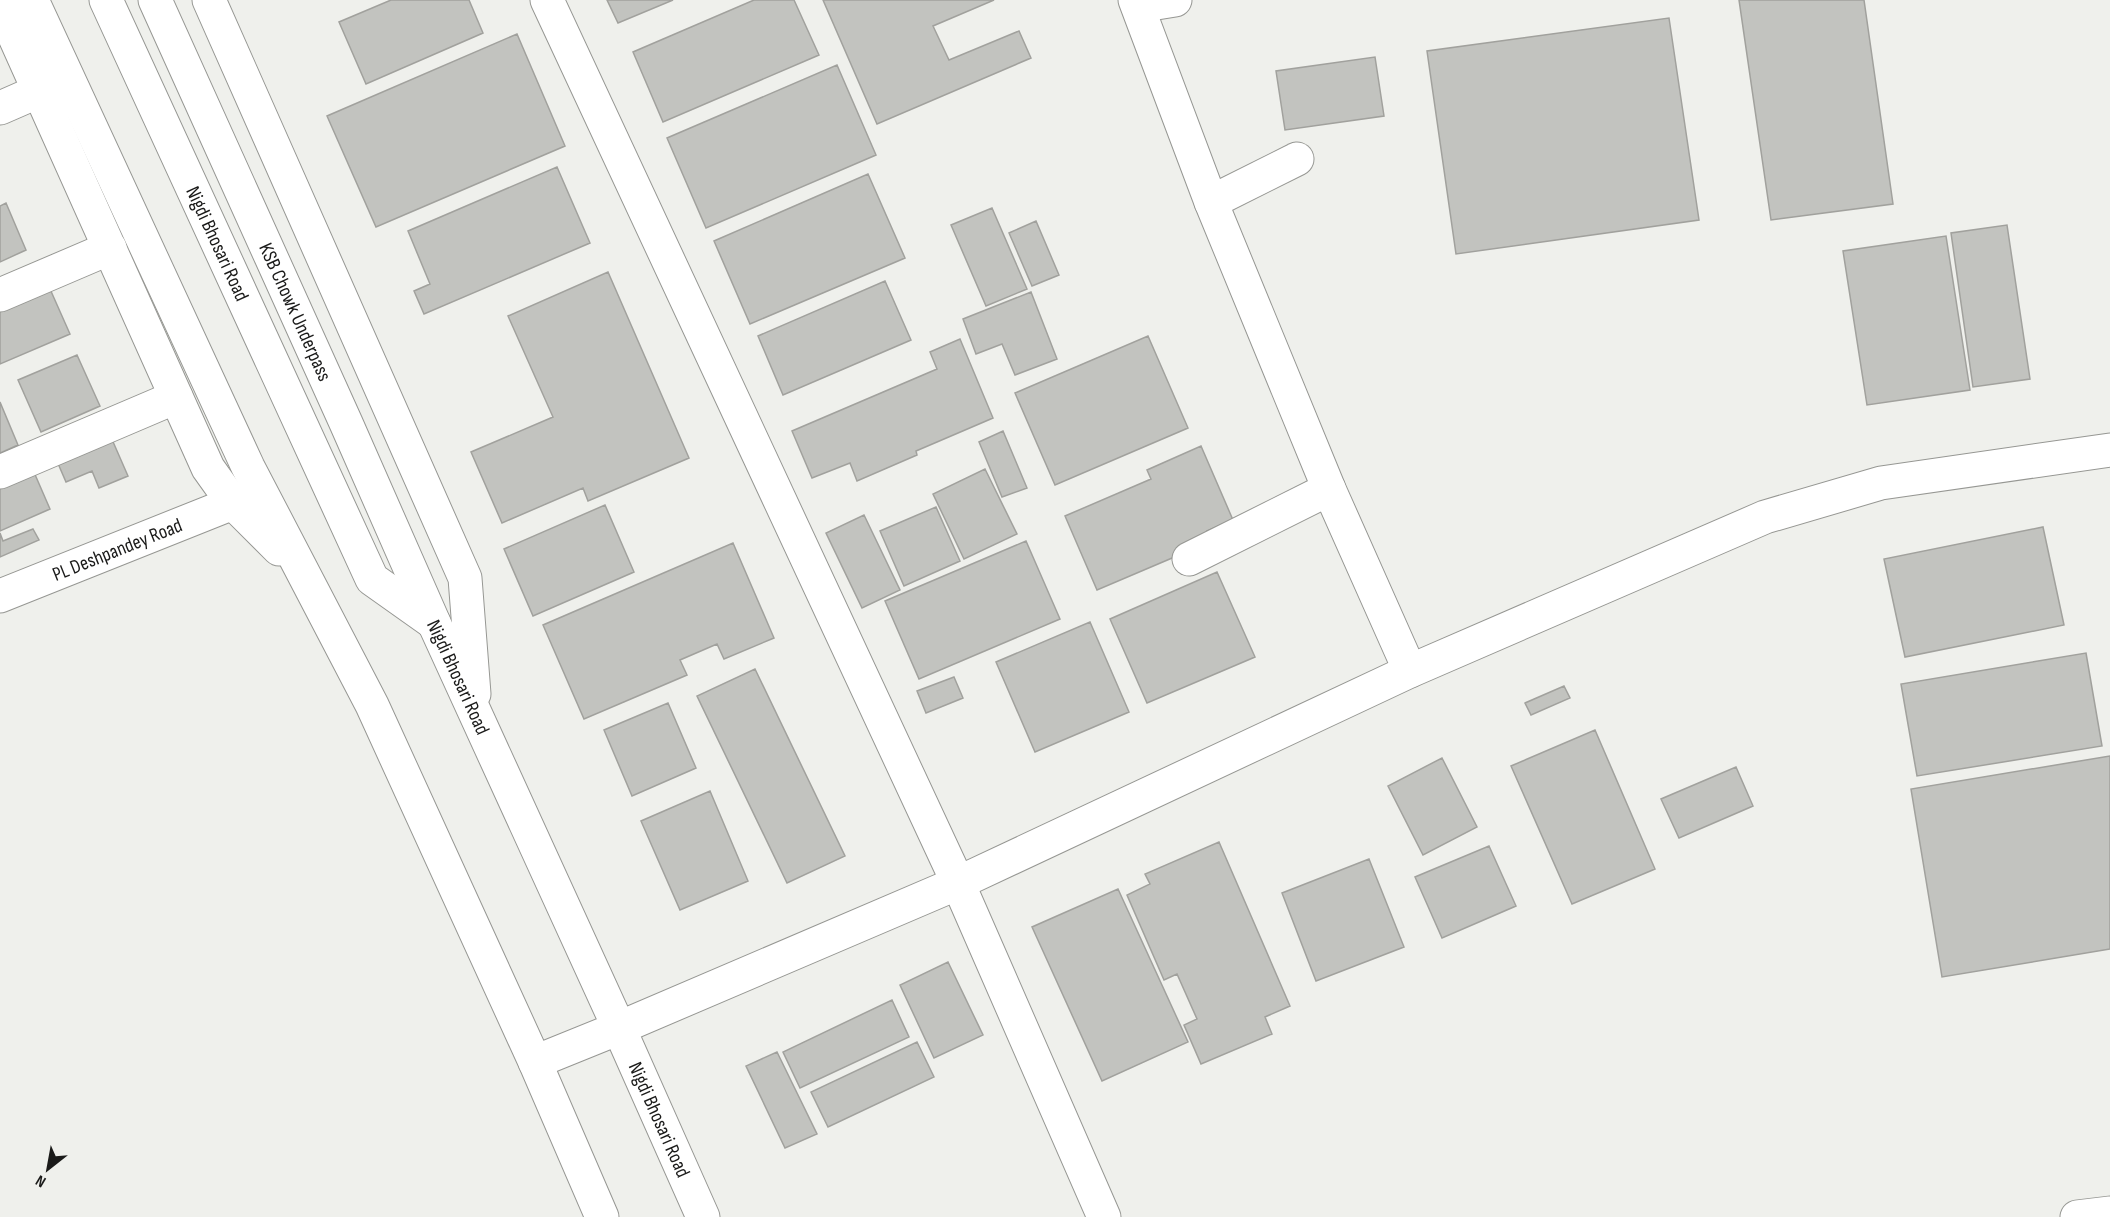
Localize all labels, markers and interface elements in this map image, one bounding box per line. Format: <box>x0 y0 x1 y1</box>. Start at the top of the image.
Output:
street label: Nigdi Bhosari Road <box>180 183 254 305</box>
street label: KSB Chowk Underpass <box>253 239 336 385</box>
street label: PL Deshpandey Road <box>49 514 186 587</box>
street label: Nigdi Bhosari Road <box>421 616 494 739</box>
street label: Nigdi Bhosari Road <box>623 1059 695 1181</box>
north arrow <box>18 1139 78 1199</box>
text: N <box>32 1170 50 1191</box>

